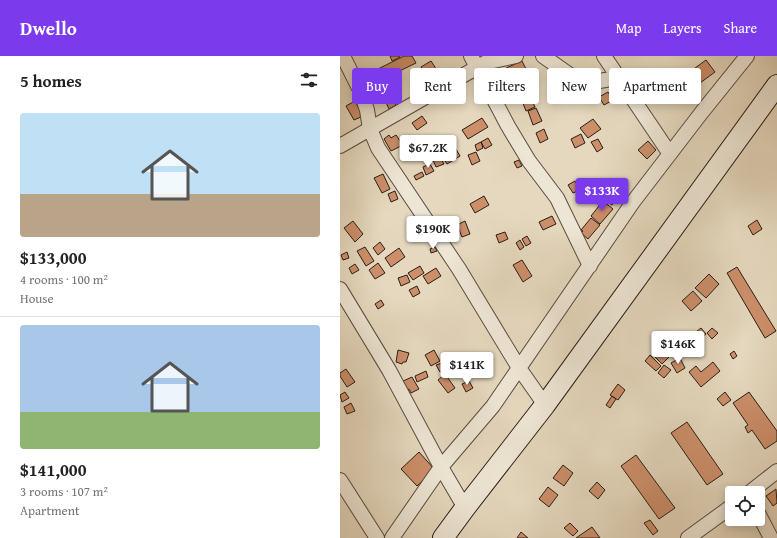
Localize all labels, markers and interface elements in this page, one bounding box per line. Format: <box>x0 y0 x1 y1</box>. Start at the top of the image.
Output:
text: Dwello <box>20 14 77 42</box>
text: Map <box>616 18 642 38</box>
text: Layers <box>664 18 702 38</box>
text: Share <box>724 18 757 38</box>
text: 5 homes <box>20 68 82 93</box>
chip: Buy <box>352 68 402 104</box>
chip: Rent <box>410 68 466 104</box>
chip: Filters <box>474 68 539 104</box>
chip: New <box>547 68 601 104</box>
chip: Apartment <box>609 68 701 104</box>
icon: filters <box>298 69 320 91</box>
pin: $67.2K <box>395 135 461 169</box>
text: $67.2K <box>409 138 447 157</box>
icon: home <box>134 139 206 211</box>
pin: $133K <box>574 178 630 212</box>
text: $133K <box>584 181 620 200</box>
pin: $190K <box>405 216 461 250</box>
text: $190K <box>415 219 451 238</box>
text: $133,000 <box>20 245 86 270</box>
text: 4 rooms · 100 m² <box>20 270 108 289</box>
text: House <box>20 289 54 308</box>
pin: $146K <box>650 331 706 365</box>
text: $146K <box>660 334 696 353</box>
icon: home <box>134 351 206 423</box>
pin: $141K <box>439 352 495 386</box>
text: $141K <box>449 355 485 374</box>
text: $141,000 <box>20 457 86 482</box>
text: 3 rooms · 107 m² <box>20 482 108 501</box>
map controls <box>725 486 765 526</box>
button: locate <box>725 486 765 526</box>
text: Apartment <box>20 501 80 520</box>

